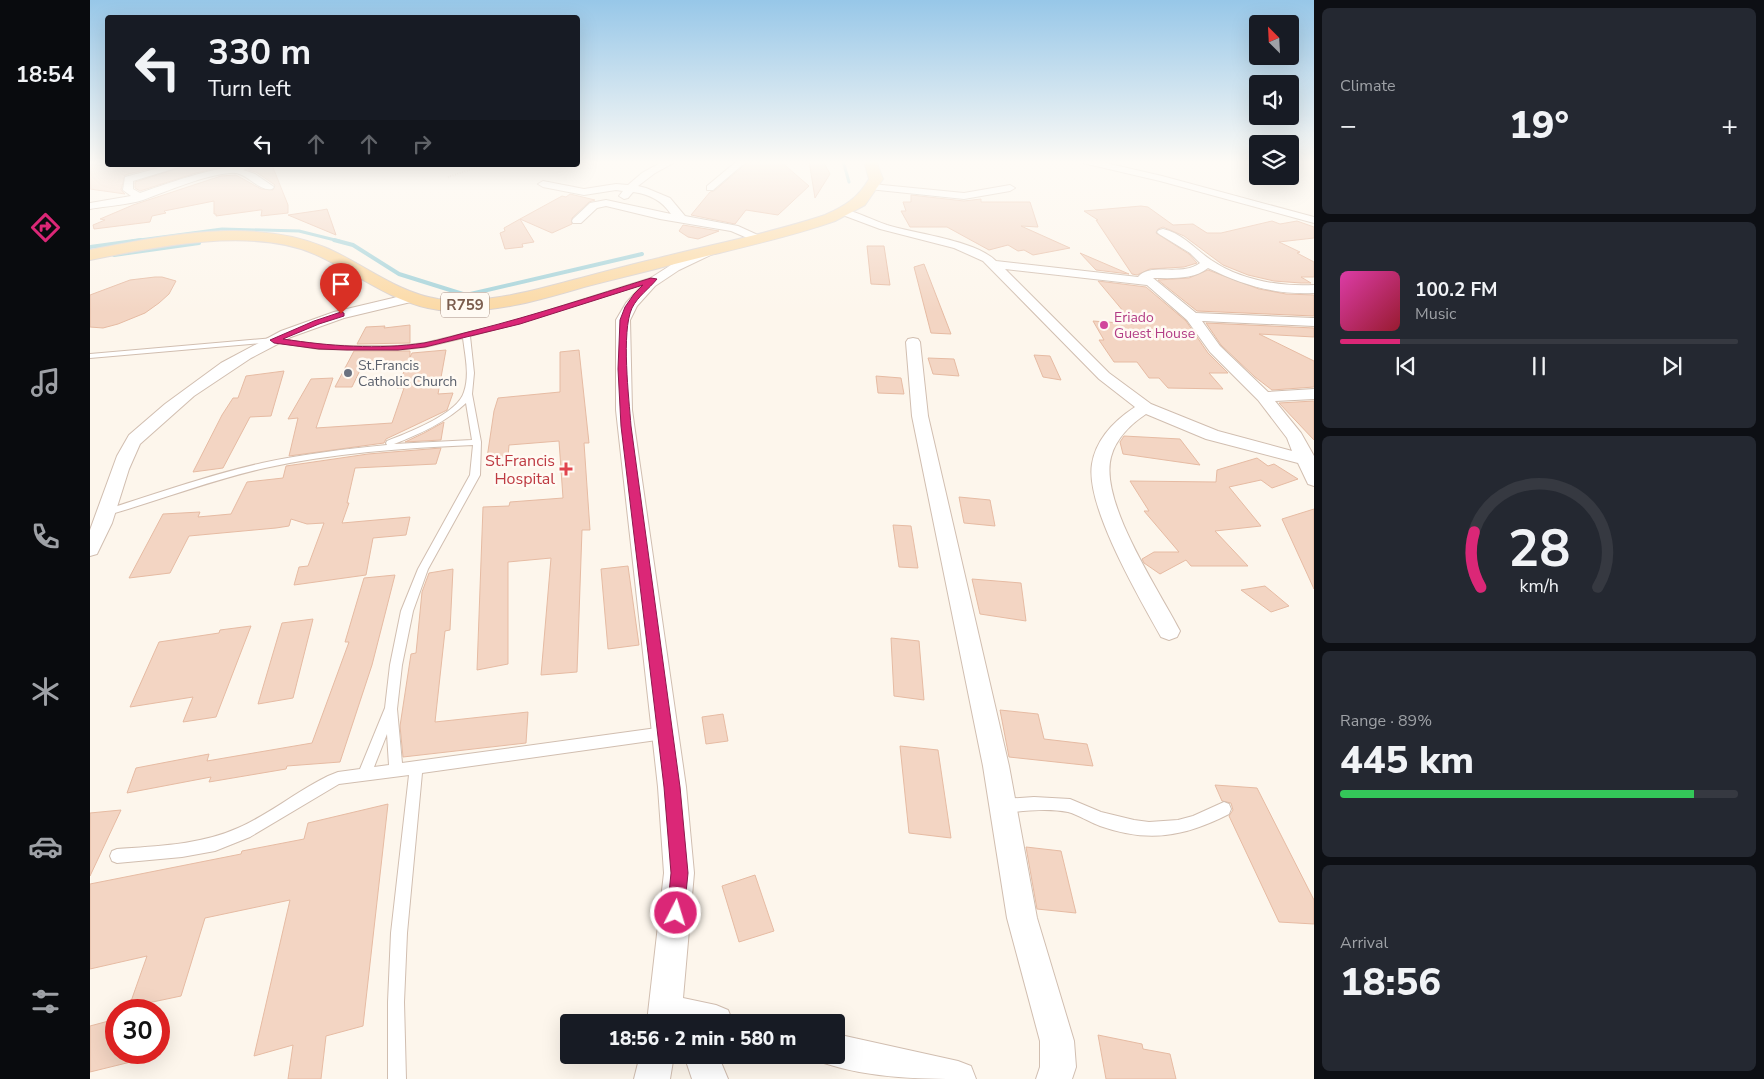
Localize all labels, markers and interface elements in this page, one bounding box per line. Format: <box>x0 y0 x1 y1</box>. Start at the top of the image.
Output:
north arrow <box>1249 15 1299 65</box>
map controls <box>1249 15 1299 185</box>
text: 330 m <box>208 29 311 76</box>
icon: left <box>125 35 190 100</box>
text: 18:54 <box>16 60 74 90</box>
text: Turn left <box>208 74 291 104</box>
button: sound <box>1249 75 1299 125</box>
text: Climate <box>1340 75 1395 97</box>
text: 19° <box>1509 100 1569 151</box>
text: − <box>1340 107 1357 145</box>
text: + <box>1721 107 1738 145</box>
icon: left <box>249 130 277 158</box>
icon: ahead <box>302 130 330 158</box>
icon: ahead <box>355 130 383 158</box>
icon: right <box>408 130 436 158</box>
button: layers <box>1249 135 1299 185</box>
icon: directions <box>28 210 63 245</box>
pin <box>320 263 362 314</box>
icon: arrive <box>327 270 355 298</box>
text: 100.2 FM <box>1415 277 1498 303</box>
road number: R759 <box>441 292 489 318</box>
text: Music <box>1415 303 1456 325</box>
place label: Eriado Guest House <box>1114 308 1195 343</box>
marker: Eriado Guest House <box>1098 319 1110 331</box>
icon: previous <box>1392 352 1420 380</box>
icon: pause <box>1525 352 1553 380</box>
icon: next <box>1658 352 1686 380</box>
place label: St.Francis Catholic Church <box>358 356 457 391</box>
icon: music <box>28 365 63 400</box>
marker: St.Francis Catholic Church <box>342 367 354 379</box>
place label: St.Francis Hospital <box>485 450 555 490</box>
marker: St.Francis Hospital <box>559 462 573 476</box>
text: 28 <box>1508 513 1570 584</box>
icon: phone <box>28 519 63 554</box>
text: km/h <box>1519 574 1559 598</box>
icon: climate <box>28 674 63 709</box>
text: Range · 89% <box>1340 710 1432 732</box>
text: 445 km <box>1340 735 1474 786</box>
icon: car <box>28 829 63 864</box>
position arrow <box>649 886 701 938</box>
text: Arrival <box>1340 932 1388 954</box>
text: 18:56 <box>1340 957 1441 1008</box>
icon: filters <box>28 984 63 1019</box>
speed limit sign: 30 <box>105 999 170 1064</box>
text: 18:56 · 2 min · 580 m <box>609 1026 796 1052</box>

